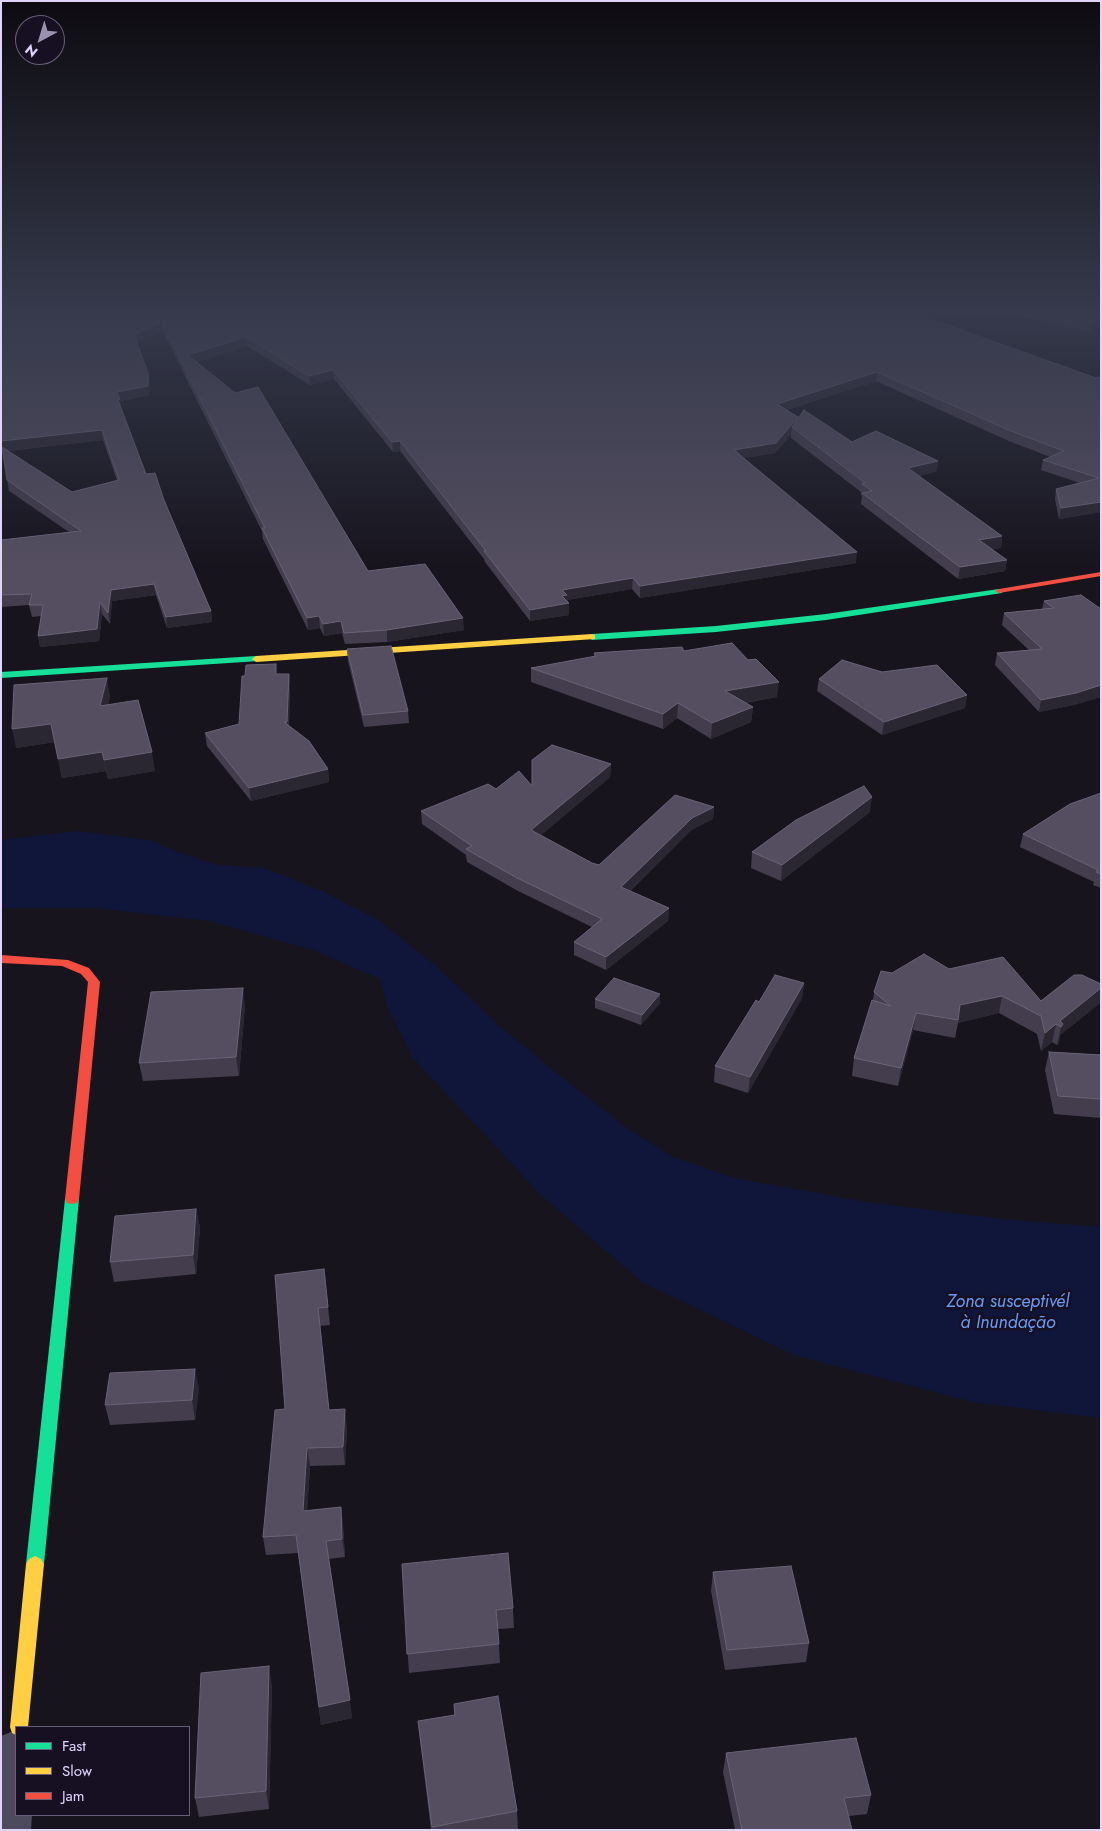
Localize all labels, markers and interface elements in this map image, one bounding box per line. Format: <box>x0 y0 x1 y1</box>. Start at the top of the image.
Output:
north arrow <box>15 15 65 65</box>
text: N <box>21 40 42 62</box>
water label: Zona susceptivél à Inundação <box>947 1292 1069 1335</box>
legend <box>15 1726 190 1816</box>
text: Fast <box>62 1735 86 1757</box>
text: Slow <box>62 1760 92 1782</box>
text: Jam <box>62 1785 85 1807</box>

